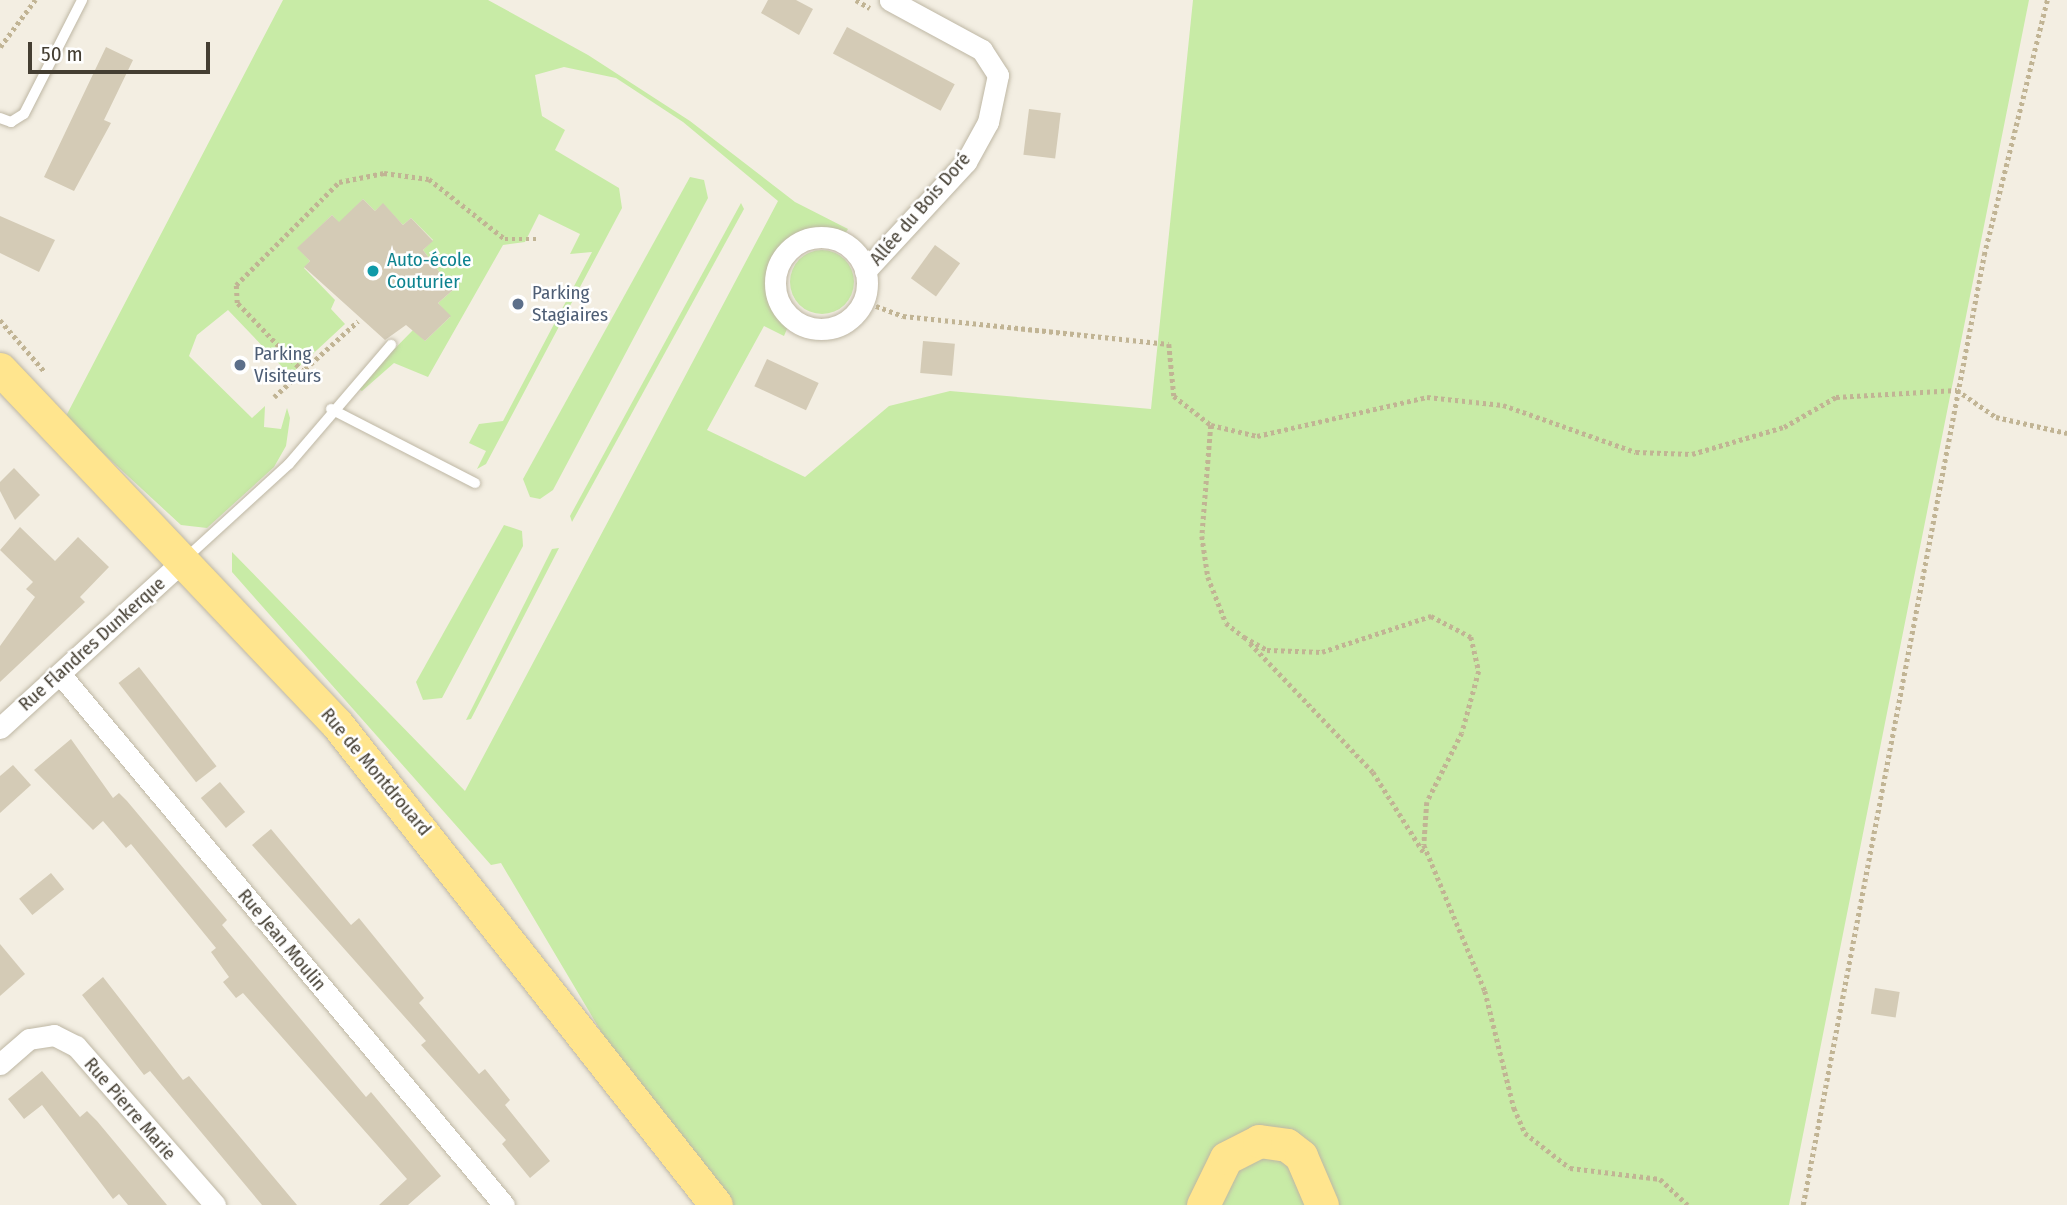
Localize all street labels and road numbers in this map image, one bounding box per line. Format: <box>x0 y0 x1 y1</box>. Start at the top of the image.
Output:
street label: Allée du Bois Doré <box>865 148 975 270</box>
street label: Rue Flandres Dunkerque <box>14 572 170 716</box>
street label: Rue de Montdrouard <box>316 704 436 840</box>
street label: Rue Jean Moulin <box>233 885 331 995</box>
street label: Rue Pierre Marie <box>79 1053 181 1165</box>

